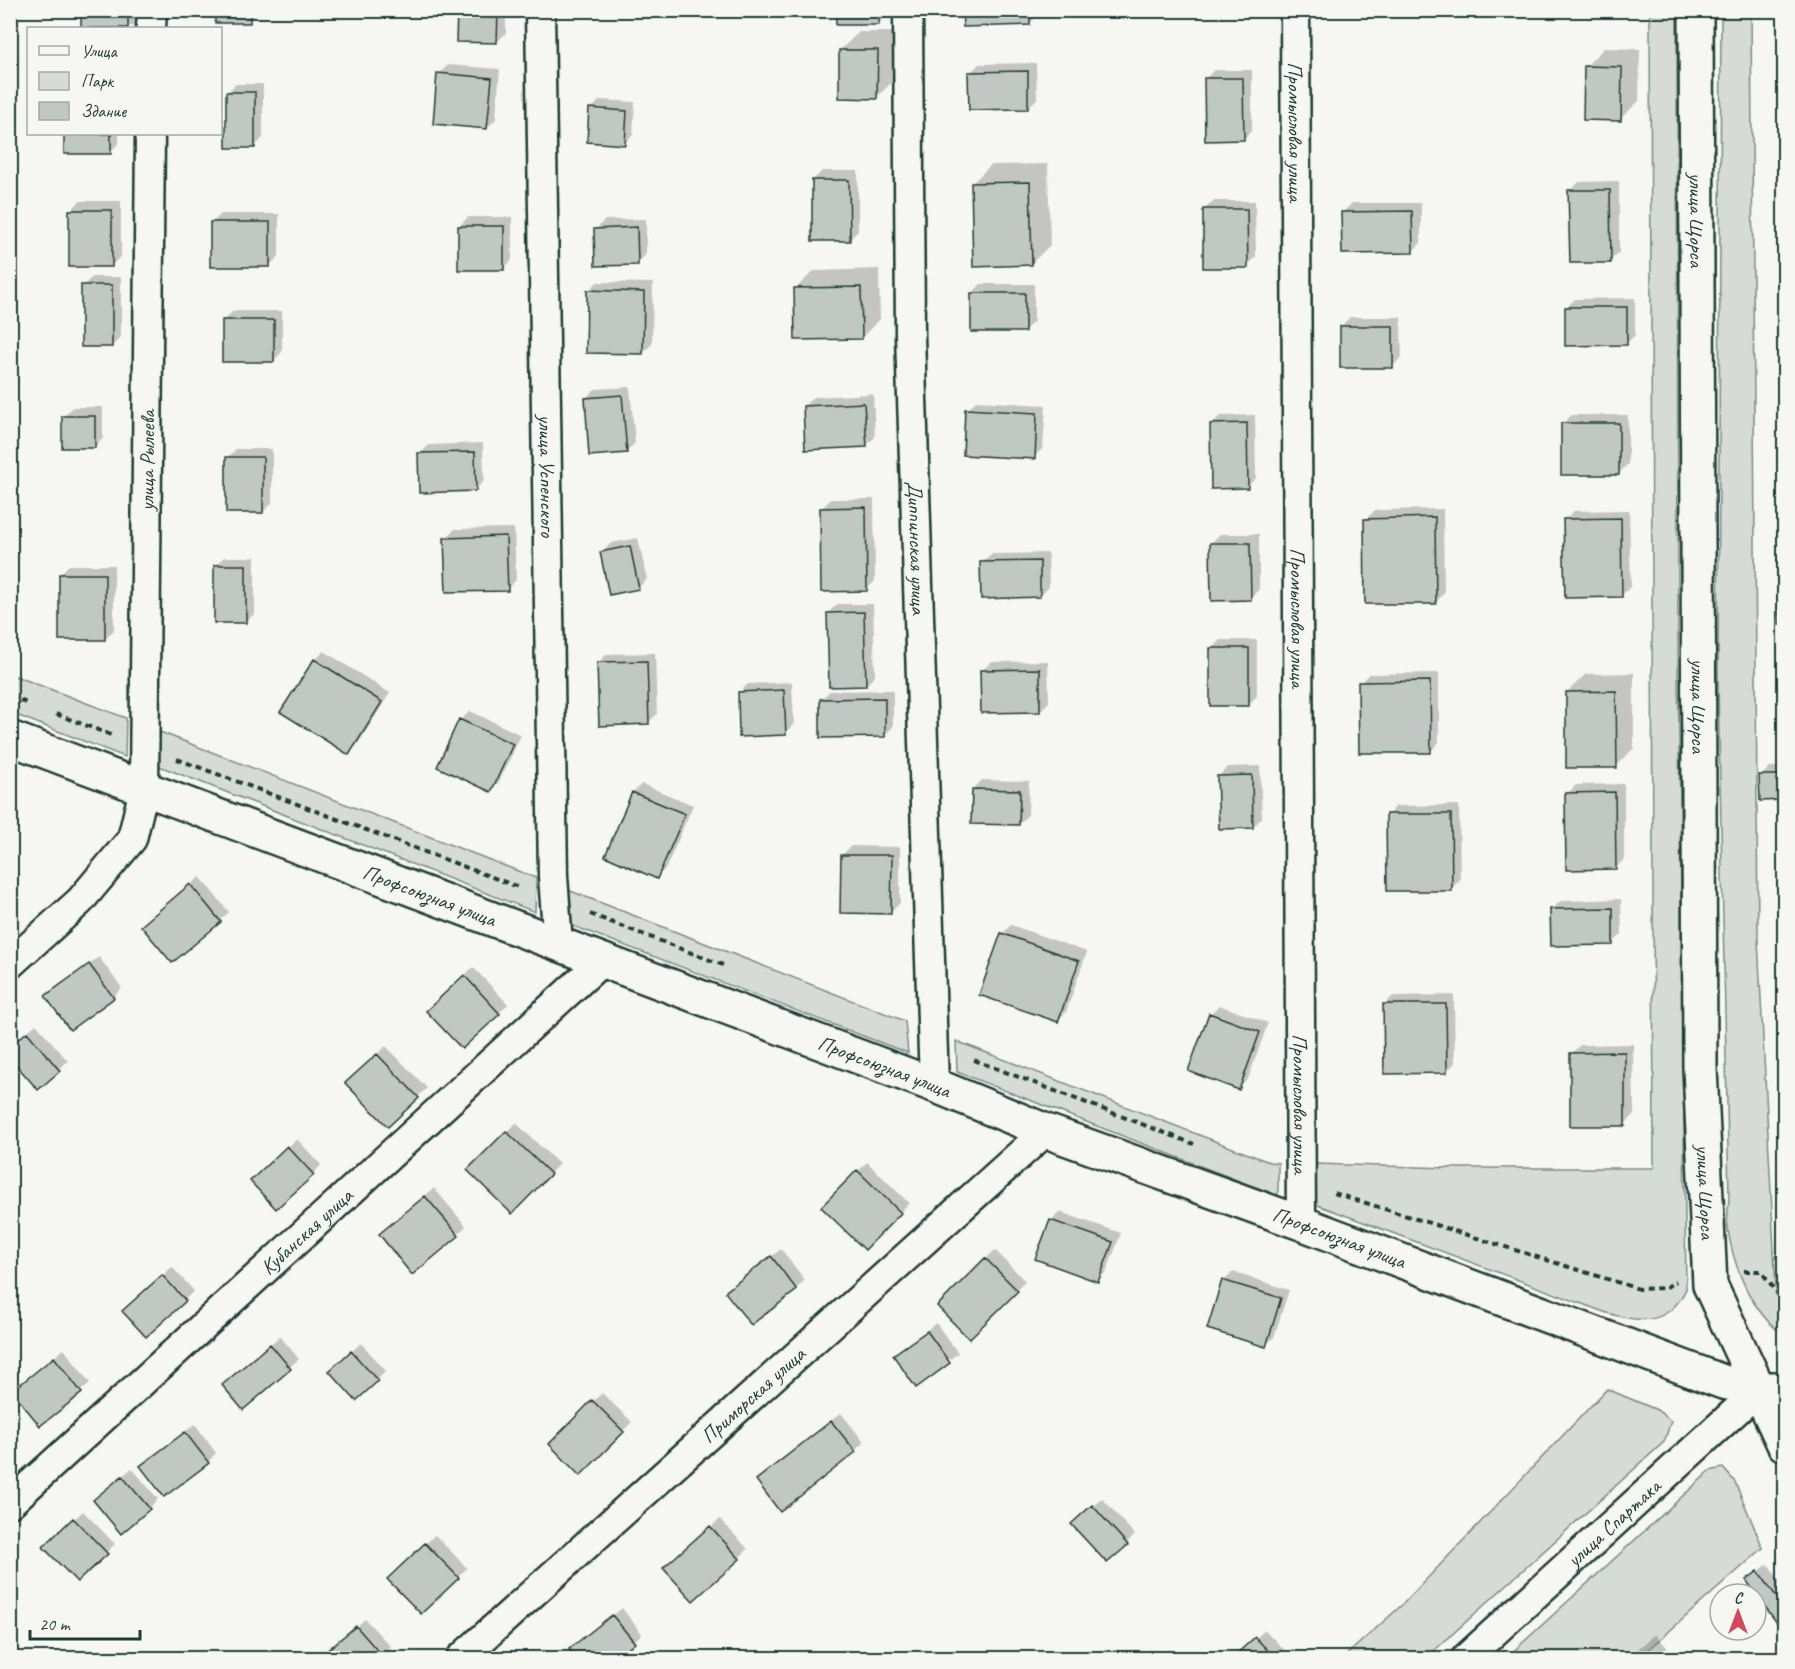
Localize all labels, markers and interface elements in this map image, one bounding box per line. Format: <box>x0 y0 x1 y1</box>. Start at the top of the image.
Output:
legend <box>27 27 222 135</box>
text: Улица <box>81 40 118 62</box>
street label: Промысловая улица <box>1282 62 1309 204</box>
text: Парк <box>81 70 115 92</box>
text: Здание <box>81 100 127 122</box>
street label: улица Щорса <box>1684 171 1710 269</box>
street label: улица Рылеева <box>134 408 160 513</box>
street label: улица Успенского <box>533 413 561 539</box>
street label: Диппинская улица <box>902 481 932 617</box>
street label: Промысловая улица <box>1285 548 1311 690</box>
street label: улица Щорса <box>1685 657 1712 755</box>
street label: Профсоюзная улица <box>359 859 501 933</box>
street label: Профсоюзная улица <box>814 1030 956 1104</box>
street label: Промысловая улица <box>1287 1034 1314 1176</box>
street label: улица Щорса <box>1690 1142 1721 1241</box>
street label: Кубанская улица <box>255 1182 359 1280</box>
street label: Профсоюзная улица <box>1269 1201 1411 1275</box>
street label: Приморская улица <box>695 1340 812 1449</box>
street label: улица Спартака <box>1560 1472 1668 1574</box>
north arrow <box>1708 1582 1768 1642</box>
text: С <box>1734 1588 1744 1608</box>
scale bar <box>30 1603 140 1641</box>
text: 20 m <box>39 1613 72 1635</box>

